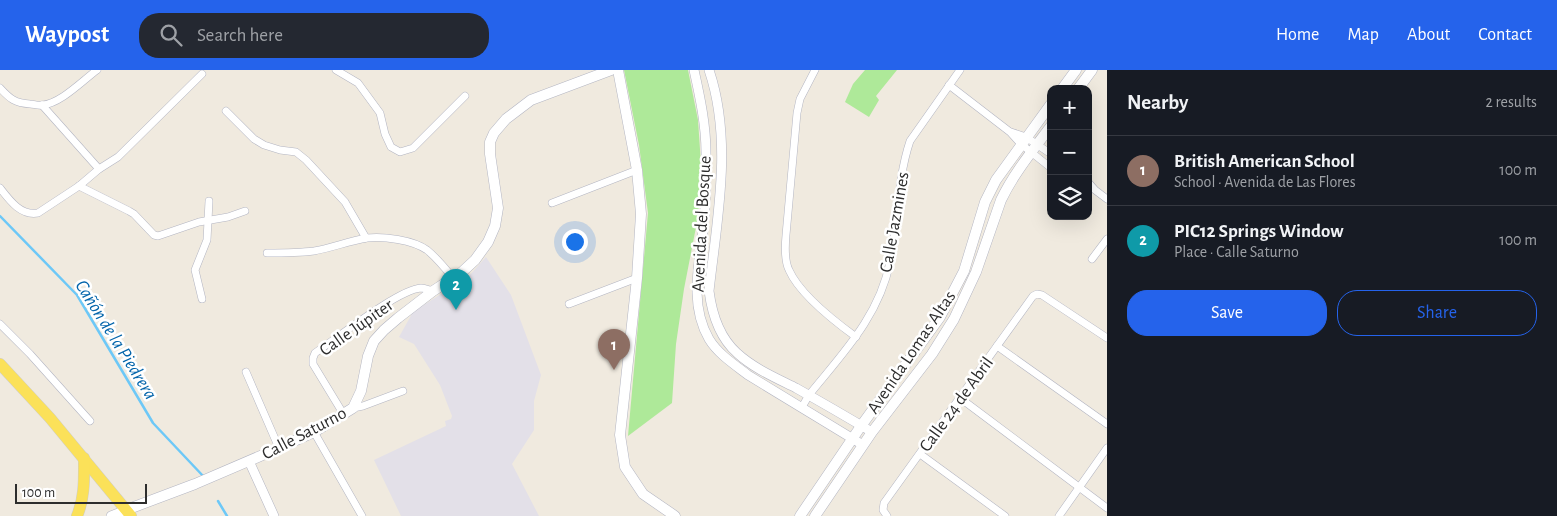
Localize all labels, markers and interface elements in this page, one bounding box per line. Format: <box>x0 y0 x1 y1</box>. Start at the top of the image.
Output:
search box <box>139 13 489 58</box>
icon: search <box>157 21 185 49</box>
text: Waypost <box>25 23 109 47</box>
text: Search here <box>197 26 283 45</box>
text: Home <box>1276 26 1319 44</box>
text: Map <box>1347 26 1379 44</box>
text: About <box>1407 26 1450 44</box>
text: Contact <box>1478 26 1532 44</box>
map controls <box>1047 85 1092 220</box>
button: + <box>1047 85 1092 130</box>
text: Nearby <box>1127 92 1188 113</box>
text: 2 results <box>1485 94 1537 110</box>
button: − <box>1047 130 1092 175</box>
text: British American School <box>1174 152 1355 171</box>
street label: Avenida del Bosque <box>689 155 715 293</box>
text: 1 <box>1140 162 1146 178</box>
text: 100 m <box>1499 162 1537 178</box>
street label: Calle Jazmines <box>877 170 913 274</box>
text: School · Avenida de Las Flores <box>1174 174 1356 190</box>
button: layers <box>1047 175 1092 220</box>
text: PIC12 Springs Window <box>1174 222 1343 241</box>
your location <box>562 229 588 255</box>
text: 2 <box>1139 232 1147 248</box>
text: 100 m <box>1499 232 1537 248</box>
text: Place · Calle Saturno <box>1174 244 1299 260</box>
pin: 2 <box>440 269 472 310</box>
water label: Cañón de la Piedrera <box>71 277 160 403</box>
street label: Avenida Lomas Altas <box>864 288 959 417</box>
button: Save <box>1127 290 1327 336</box>
button: Share <box>1337 290 1537 336</box>
street label: Calle Júpiter <box>316 296 397 360</box>
pin: 1 <box>598 329 630 370</box>
street label: Calle 24 de Abril <box>917 354 997 455</box>
street label: Calle Saturno <box>259 404 350 464</box>
scale bar <box>15 481 148 504</box>
text: 100 m <box>22 486 55 500</box>

